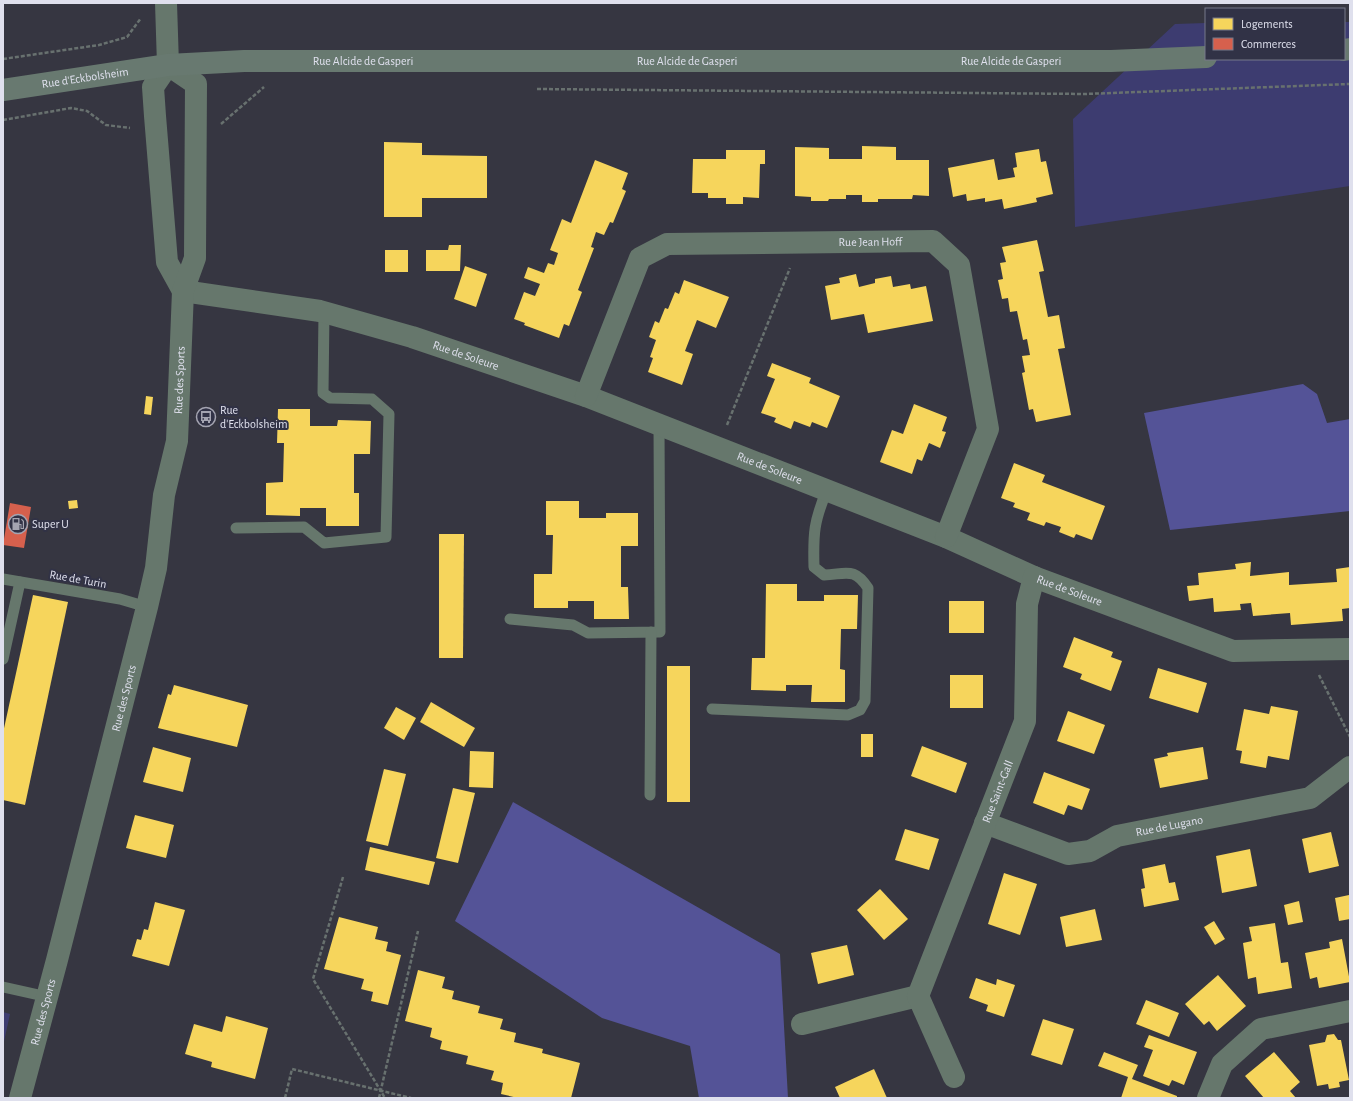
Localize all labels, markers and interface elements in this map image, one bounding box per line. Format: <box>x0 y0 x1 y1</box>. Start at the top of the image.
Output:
legend <box>1205 8 1345 60</box>
text: Logements <box>1241 18 1293 30</box>
text: Commerces <box>1241 38 1296 50</box>
street label: Rue Alcide de Gasperi <box>313 55 413 67</box>
street label: Rue Alcide de Gasperi <box>637 55 737 67</box>
street label: Rue Alcide de Gasperi <box>961 55 1061 67</box>
street label: Rue d'Eckbolsheim <box>41 65 129 90</box>
street label: Rue Jean Hoff <box>839 235 904 248</box>
street label: Rue de Soleure <box>431 339 501 372</box>
street label: Rue des Sports <box>172 346 187 414</box>
place label: Rue d'Eckbolsheim <box>220 404 288 430</box>
bus stop icon: Rue d'Eckbolsheim <box>195 406 217 428</box>
street label: Rue de Soleure <box>735 450 804 486</box>
fuel station icon: Super U <box>7 513 29 535</box>
place label: Super U <box>32 518 69 530</box>
street label: Rue de Turin <box>49 568 107 590</box>
street label: Rue de Soleure <box>1035 573 1104 608</box>
street label: Rue des Sports <box>110 664 138 733</box>
street label: Rue Saint-Gall <box>980 759 1015 825</box>
street label: Rue de Lugano <box>1135 813 1204 838</box>
street label: Rue des Sports <box>28 978 58 1046</box>

